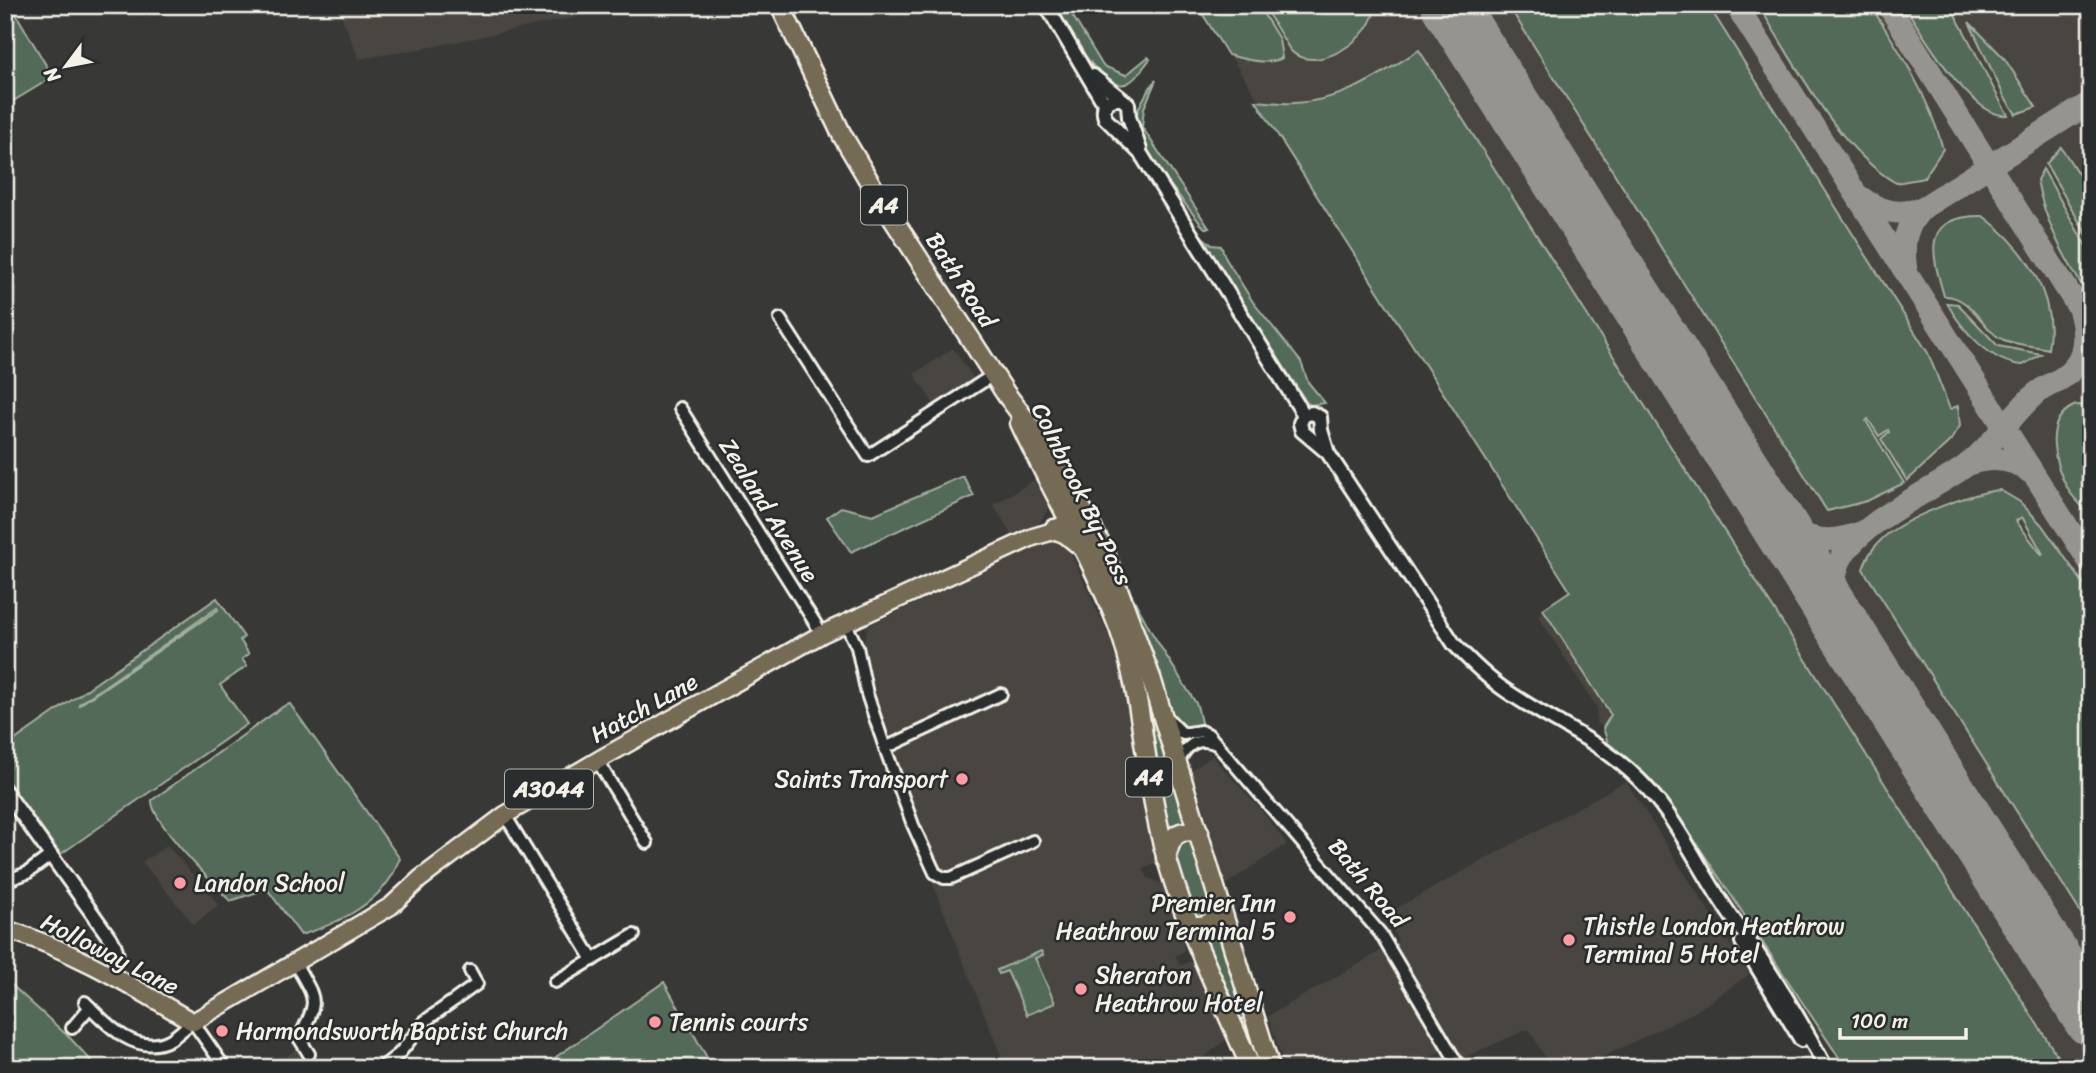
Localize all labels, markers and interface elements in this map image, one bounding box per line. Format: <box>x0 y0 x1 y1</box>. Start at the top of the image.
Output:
north arrow <box>32 32 102 102</box>
text: N <box>34 60 70 90</box>
road number: A4 <box>861 186 907 224</box>
street label: Bath Road <box>914 223 1009 338</box>
street label: Colnbrook By-Pass <box>1019 395 1145 593</box>
street label: Zealand Avenue <box>708 429 831 591</box>
street label: Hatch Lane <box>582 661 706 755</box>
place label: Saints Transport <box>775 758 949 800</box>
road number: A4 <box>1126 758 1172 796</box>
road number: A3044 <box>505 769 593 808</box>
marker: Saints Transport <box>954 771 970 787</box>
street label: Bath Road <box>1317 828 1420 939</box>
place label: Landon School <box>194 862 346 904</box>
marker: Landon School <box>172 875 188 891</box>
place label: Premier Inn Heathrow Terminal 5 <box>1056 882 1276 952</box>
street label: Holloway Lane <box>33 901 187 1007</box>
place label: Thistle London Heathrow Terminal 5 Hotel <box>1583 905 1845 975</box>
marker: Premier Inn Heathrow Terminal 5 <box>1282 909 1298 925</box>
marker: Thistle London Heathrow Terminal 5 Hotel <box>1561 932 1577 948</box>
place label: Sheraton Heathrow Hotel <box>1095 954 1264 1024</box>
marker: Sheraton Heathrow Hotel <box>1073 981 1089 997</box>
scale bar <box>1840 996 1966 1040</box>
place label: Tennis courts <box>669 1001 809 1043</box>
text: 100 m <box>1851 1002 1908 1040</box>
place label: Harmondsworth Baptist Church <box>236 1010 568 1052</box>
marker: Tennis courts <box>647 1014 663 1030</box>
marker: Harmondsworth Baptist Church <box>214 1023 230 1039</box>

